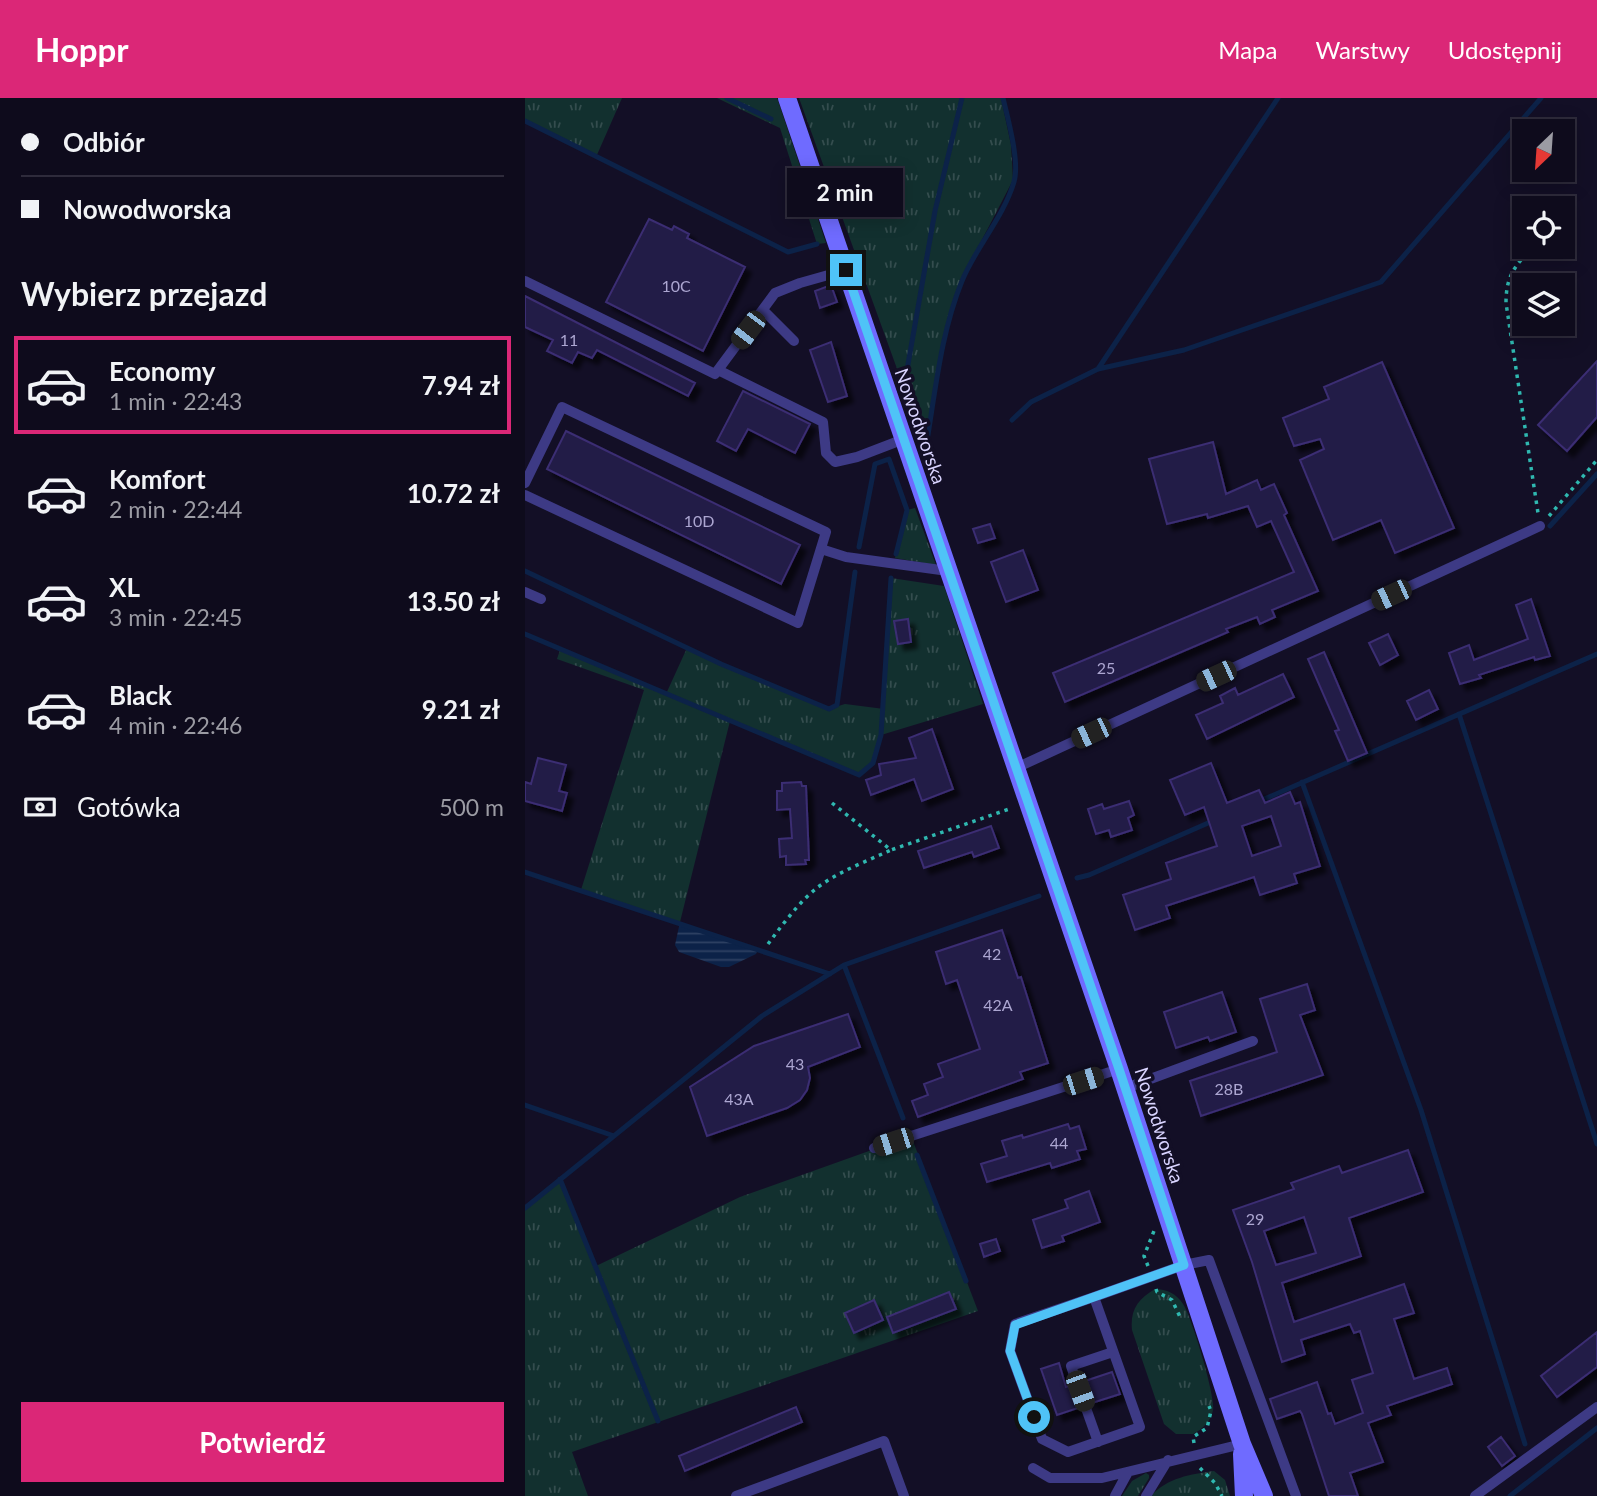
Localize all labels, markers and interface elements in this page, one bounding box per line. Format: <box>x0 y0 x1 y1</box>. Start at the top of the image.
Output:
text: Hoppr <box>35 29 129 69</box>
text: Mapa <box>1218 35 1277 64</box>
text: Warstwy <box>1315 35 1410 64</box>
text: Udostępnij <box>1448 35 1562 64</box>
north arrow <box>1512 119 1575 182</box>
map controls <box>1512 119 1575 336</box>
text: Odbiór <box>63 126 145 158</box>
callout: 2 min <box>788 169 904 218</box>
text: 2 min <box>816 178 874 206</box>
text: Nowodworska <box>63 193 231 225</box>
button: locate <box>1512 196 1575 259</box>
route end <box>830 254 862 286</box>
button: layers <box>1512 273 1575 336</box>
text: Wybierz przejazd <box>21 274 267 313</box>
house number: 10C <box>661 276 691 295</box>
car <box>727 307 770 353</box>
house number: 11 <box>560 330 578 349</box>
icon: car <box>25 354 88 417</box>
text: Economy <box>109 355 215 387</box>
street label: Nowodworska <box>890 365 952 487</box>
text: 7.94 zł <box>422 369 500 401</box>
text: 1 min · 22:43 <box>109 387 242 415</box>
icon: car <box>25 462 88 525</box>
text: Komfort <box>109 463 206 495</box>
text: 10.72 zł <box>407 477 500 509</box>
text: 2 min · 22:44 <box>109 495 242 523</box>
house number: 10D <box>684 511 714 530</box>
icon: car <box>25 570 88 633</box>
text: XL <box>109 571 140 603</box>
car <box>1368 577 1415 613</box>
text: 13.50 zł <box>407 585 500 617</box>
text: 3 min · 22:45 <box>109 603 242 631</box>
house number: 25 <box>1097 658 1115 677</box>
car <box>1193 658 1240 694</box>
icon: car <box>25 678 88 741</box>
text: Black <box>109 679 172 711</box>
text: 9.21 zł <box>422 693 500 725</box>
text: 4 min · 22:46 <box>109 711 242 739</box>
car <box>1068 715 1115 751</box>
icon: cash <box>21 788 59 826</box>
text: Gotówka <box>77 791 181 823</box>
text: 500 m <box>439 793 504 821</box>
house number: 42 <box>983 944 1001 963</box>
house number: 42A <box>983 995 1013 1014</box>
house number: 43 <box>786 1054 804 1073</box>
street label: Nowodworska <box>1130 1064 1190 1186</box>
car <box>1060 1065 1107 1097</box>
house number: 28B <box>1215 1079 1243 1098</box>
house number: 43A <box>724 1089 754 1108</box>
car <box>870 1126 917 1158</box>
house number: 44 <box>1050 1133 1068 1152</box>
house number: 29 <box>1246 1209 1264 1228</box>
car <box>1063 1368 1098 1414</box>
route start <box>1018 1401 1050 1433</box>
button: Potwierdź <box>21 1402 504 1482</box>

